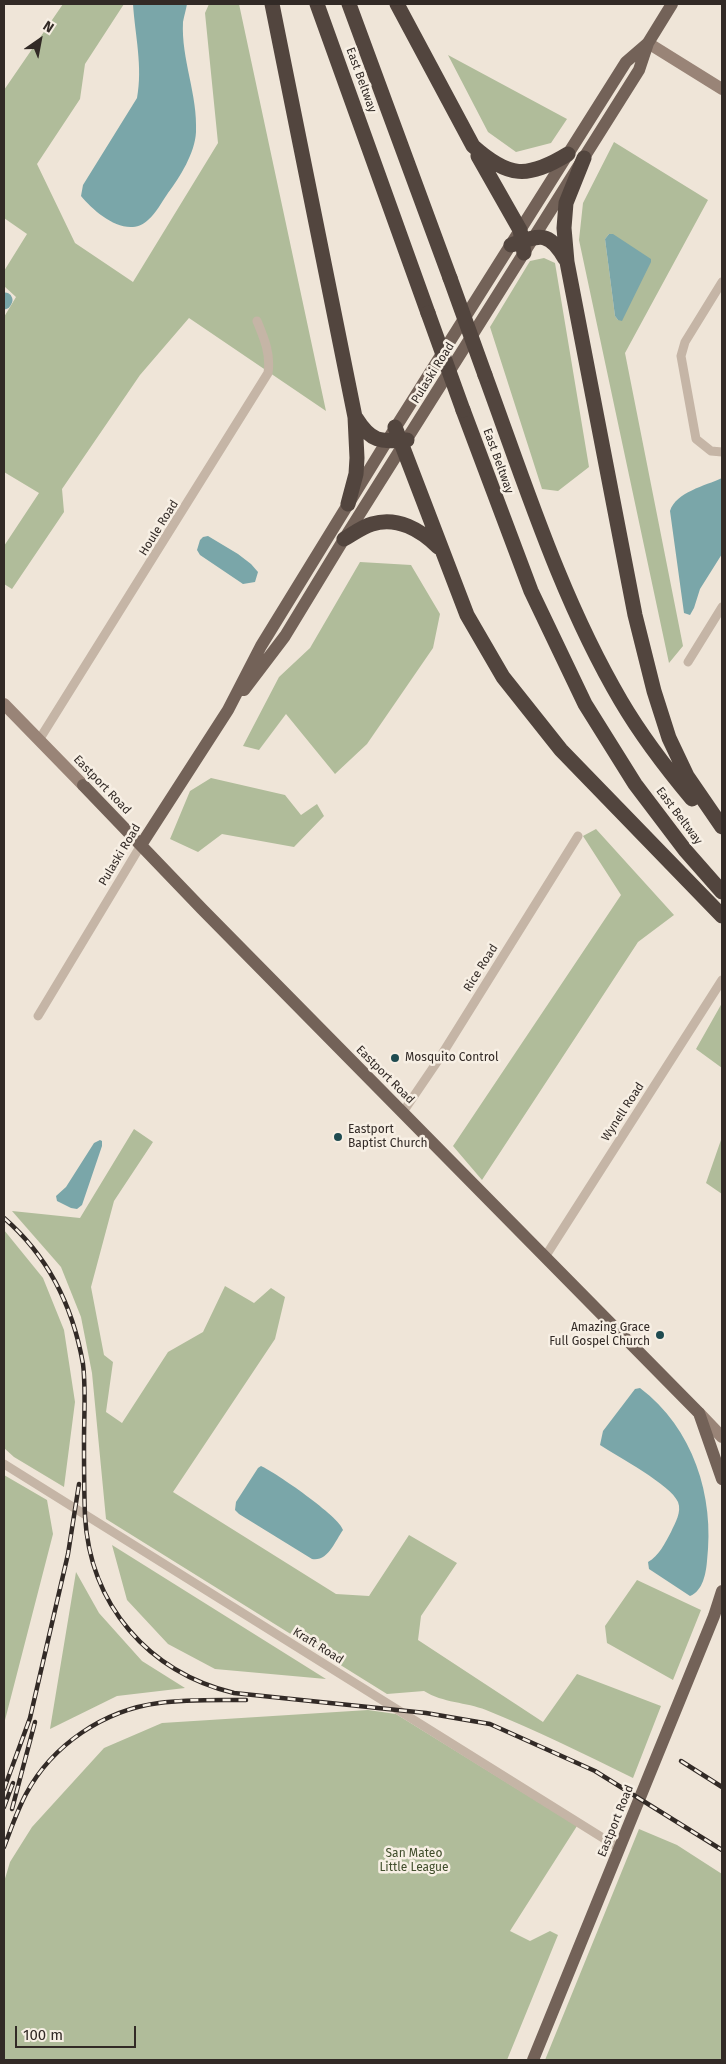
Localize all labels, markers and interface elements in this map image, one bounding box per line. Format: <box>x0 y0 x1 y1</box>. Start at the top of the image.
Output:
north arrow <box>15 15 65 65</box>
text: N <box>40 17 57 37</box>
street label: East Beltway <box>343 45 379 115</box>
street label: Pulaski Road <box>408 340 458 406</box>
street label: East Beltway <box>480 426 516 496</box>
street label: Houle Road <box>136 497 182 559</box>
street label: Eastport Road <box>70 752 134 818</box>
street label: East Beltway <box>653 784 705 848</box>
street label: Pulaski Road <box>96 822 144 888</box>
street label: Rice Road <box>461 941 501 995</box>
street label: Eastport Road <box>353 1043 417 1107</box>
place label: Mosquito Control <box>405 1051 498 1065</box>
marker: Mosquito Control <box>389 1052 401 1064</box>
street label: Wynell Road <box>599 1080 647 1144</box>
place label: Eastport Baptist Church <box>348 1123 427 1151</box>
marker: Eastport Baptist Church <box>332 1131 344 1143</box>
place label: Amazing Grace Full Gospel Church <box>549 1321 650 1349</box>
marker: Amazing Grace Full Gospel Church <box>654 1329 666 1341</box>
street label: Kraft Road <box>290 1625 346 1667</box>
street label: Eastport Road <box>595 1783 637 1859</box>
park label: San Mateo Little League <box>379 1847 449 1875</box>
scale bar <box>18 2016 139 2048</box>
text: 100 m <box>23 2026 63 2044</box>

